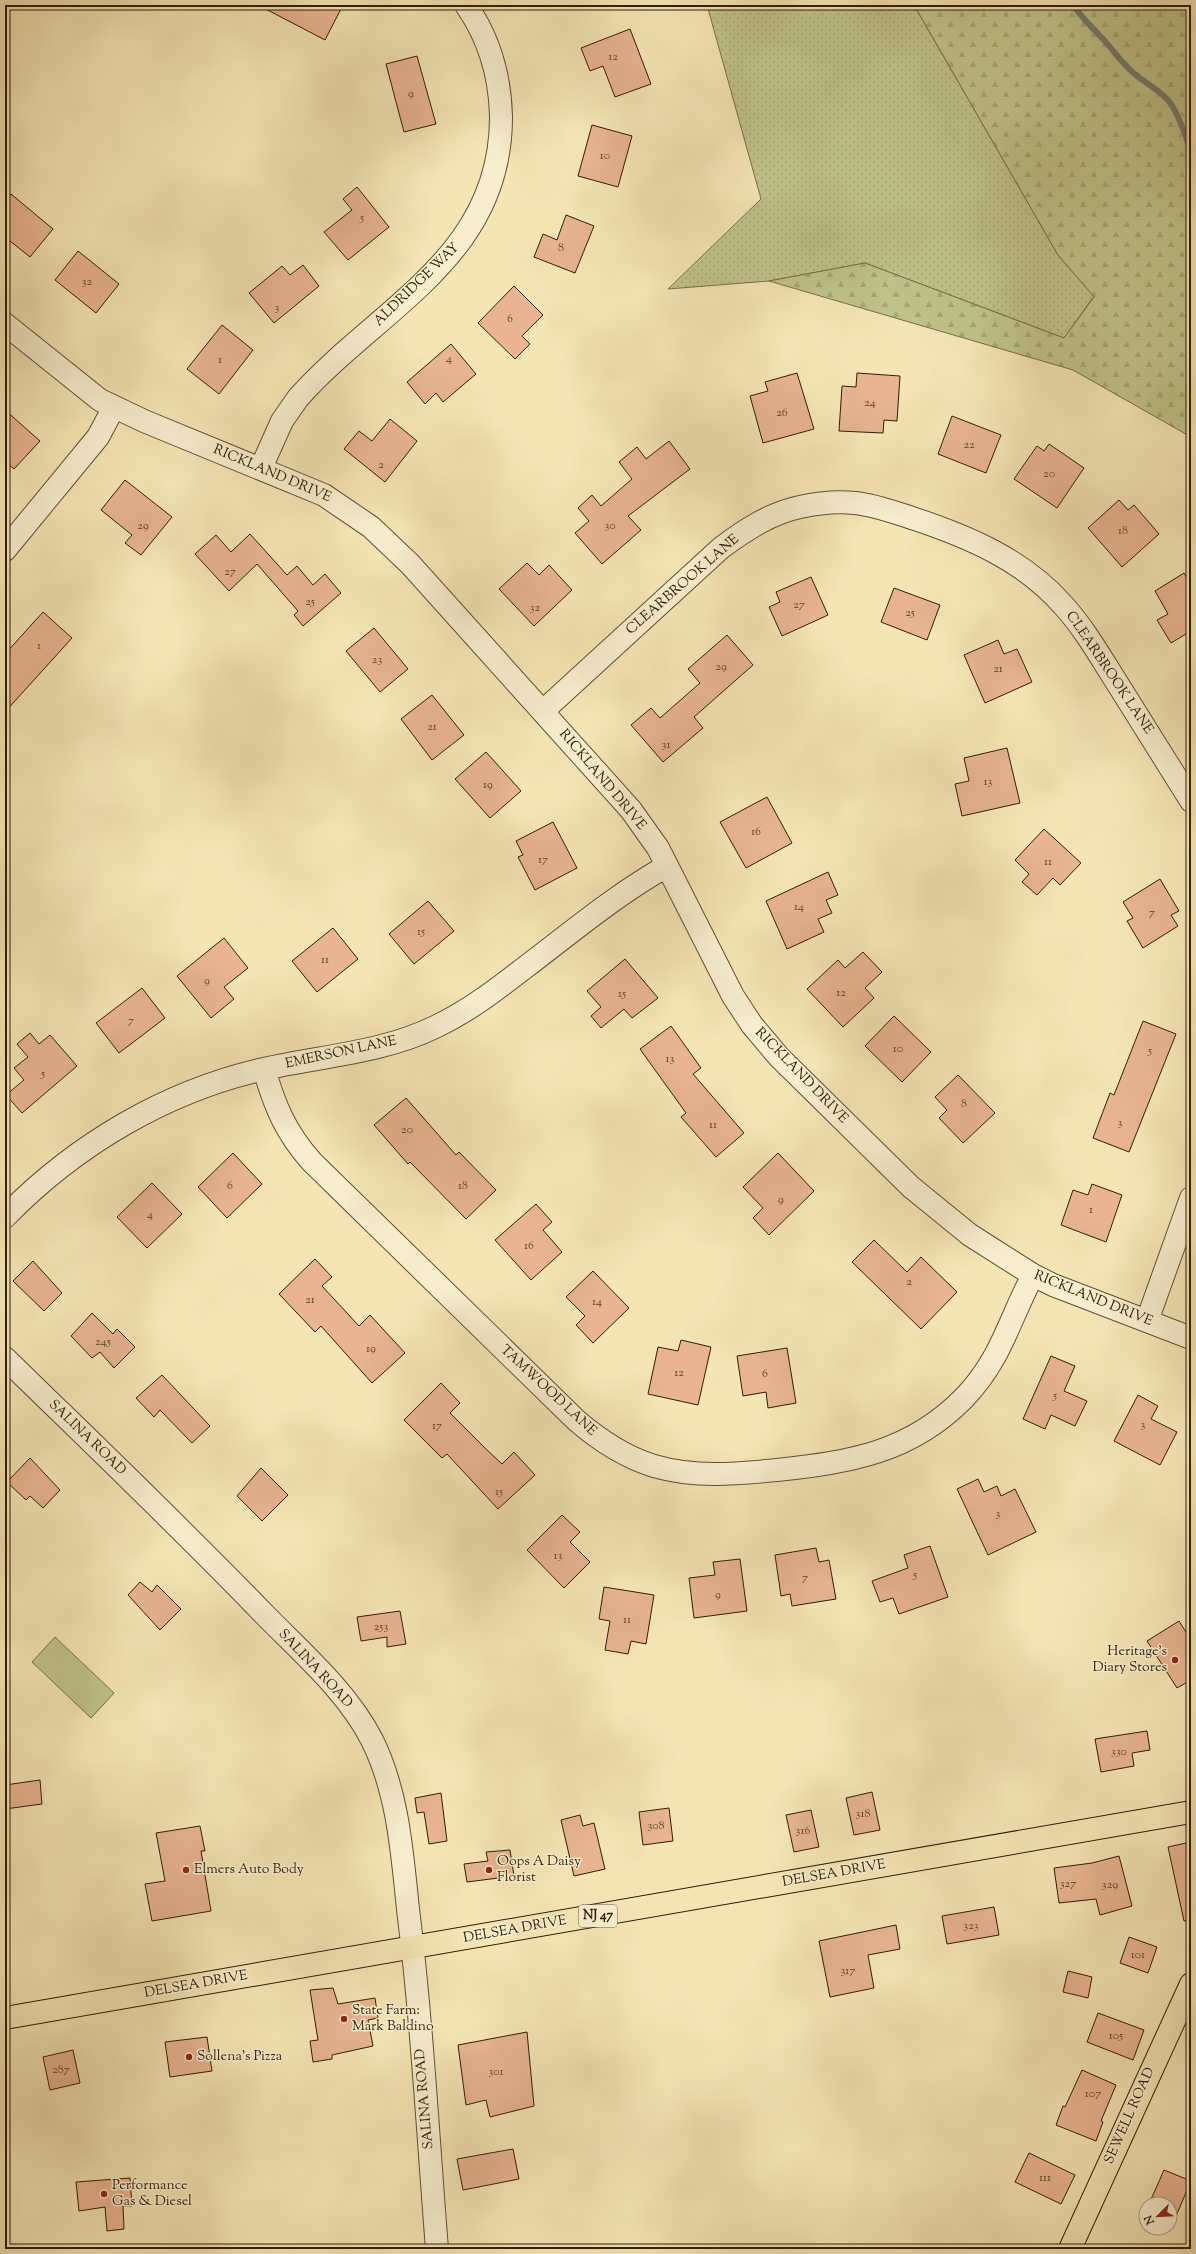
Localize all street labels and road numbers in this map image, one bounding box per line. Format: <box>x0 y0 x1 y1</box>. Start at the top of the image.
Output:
street label: ALDRIDGE WAY <box>370 239 464 331</box>
street label: RICKLAND DRIVE <box>210 440 335 508</box>
street label: CLEARBROOK LANE <box>622 530 745 640</box>
street label: CLEARBROOK LANE <box>1060 607 1158 739</box>
street label: RICKLAND DRIVE <box>554 725 651 835</box>
street label: RICKLAND DRIVE <box>750 1024 853 1129</box>
street label: EMERSON LANE <box>284 1031 399 1075</box>
street label: RICKLAND DRIVE <box>1031 1266 1156 1332</box>
street label: TAMWOOD LANE <box>495 1341 601 1441</box>
street label: SALINA ROAD <box>44 1396 130 1480</box>
street label: SALINA ROAD <box>273 1625 357 1713</box>
street label: DELSEA DRIVE <box>781 1855 888 1893</box>
road number: NJ 47 <box>579 1905 617 1927</box>
street label: DELSEA DRIVE <box>462 1911 569 1949</box>
street label: DELSEA DRIVE <box>143 1966 250 2004</box>
street label: SALINA ROAD <box>411 2048 439 2150</box>
street label: SEWELL ROAD <box>1100 2064 1160 2168</box>

